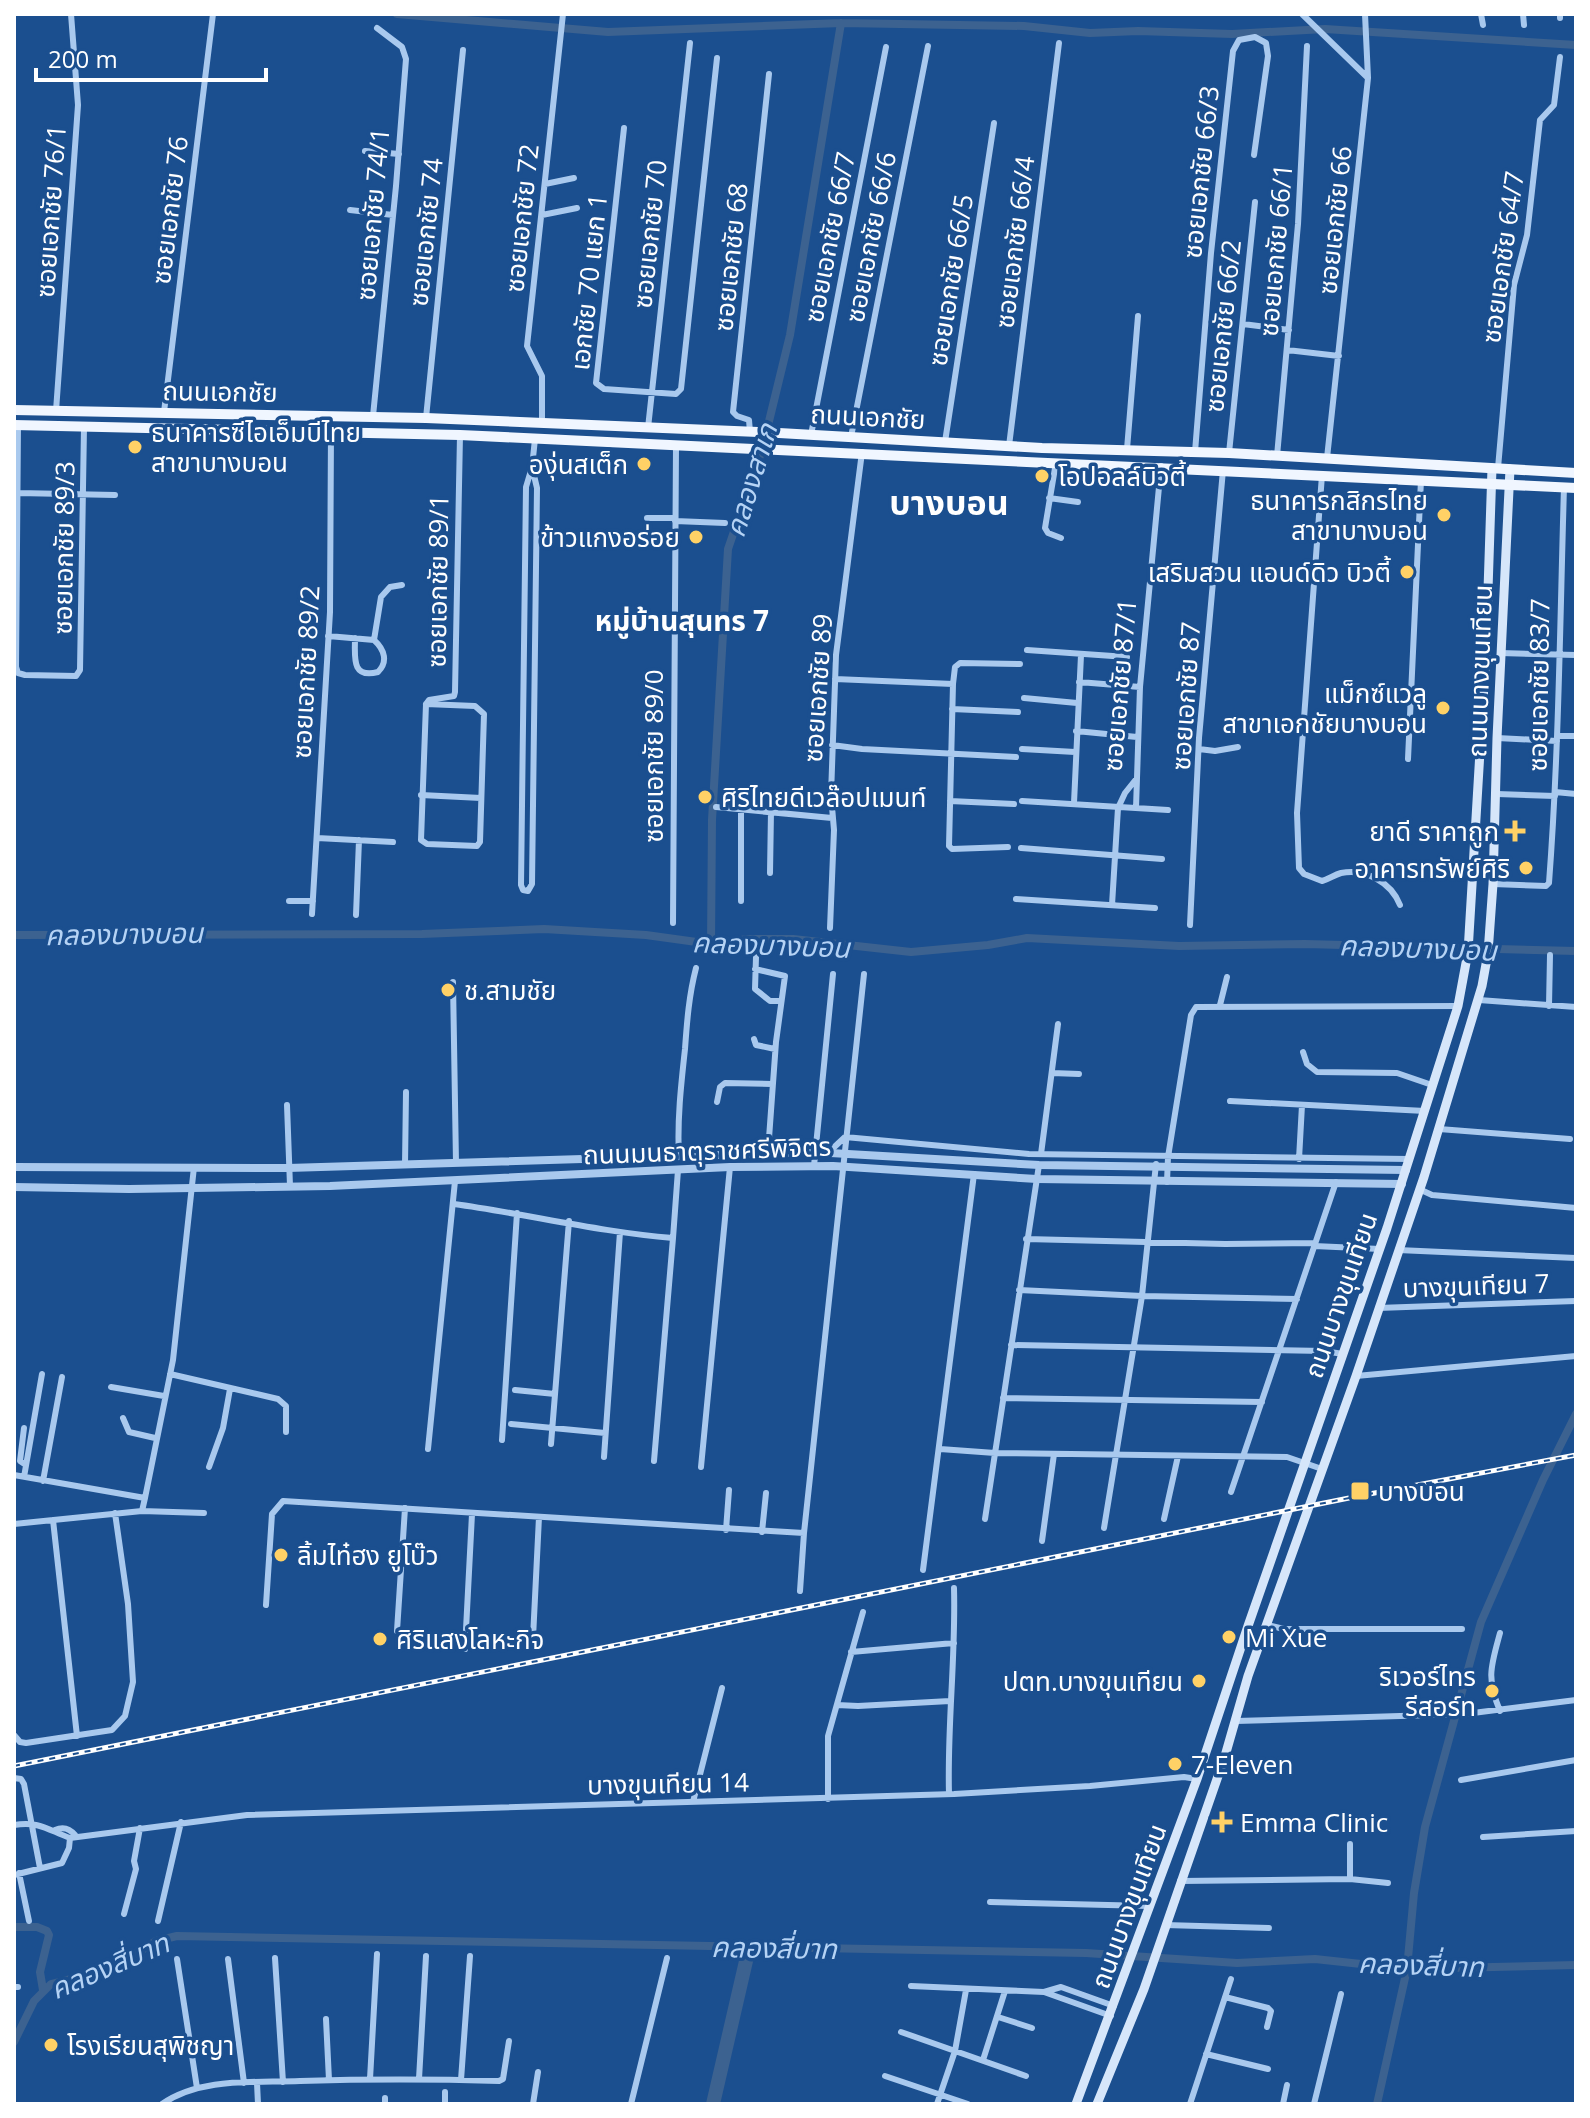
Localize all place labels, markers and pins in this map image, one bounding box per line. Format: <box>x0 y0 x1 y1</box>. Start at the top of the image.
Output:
place label: ธนาคารซีไอเอ็มบีไทย สาขาบางบอน <box>151 414 361 480</box>
marker: ธนาคารซีไอเอ็มบีไทย สาขาบางบอน <box>126 438 144 456</box>
place label: องุ่นสเต็ก <box>529 446 628 482</box>
marker: องุ่นสเต็ก <box>635 455 653 473</box>
place label: โอปอลล์บิวตี้ <box>1058 458 1186 494</box>
marker: โอปอลล์บิวตี้ <box>1033 467 1051 485</box>
place label: ธนาคารกสิกรไทย สาขาบางบอน <box>1250 482 1428 548</box>
marker: ธนาคารกสิกรไทย สาขาบางบอน <box>1435 506 1453 524</box>
place label: ข้าวแกงอร่อย <box>540 519 680 555</box>
marker: ข้าวแกงอร่อย <box>687 528 705 546</box>
place label: เสริมสวน แอนด์ดิว บิวตี้ <box>1148 554 1391 590</box>
marker: เสริมสวน แอนด์ดิว บิวตี้ <box>1398 563 1416 581</box>
place label: แม็กซ์แวลู สาขาเอกชัยบางบอน <box>1222 675 1427 741</box>
marker: แม็กซ์แวลู สาขาเอกชัยบางบอน <box>1434 699 1452 717</box>
place label: ศิริไทยดีเวล๊อปเมนท์ <box>721 779 926 815</box>
marker: ศิริไทยดีเวล๊อปเมนท์ <box>696 788 714 806</box>
place label: ยาดี ราคาถูก <box>1369 813 1499 849</box>
marker: ยาดี ราคาถูก <box>1506 822 1524 840</box>
place label: อาคารทรัพย์ศิริ <box>1354 850 1510 886</box>
marker: อาคารทรัพย์ศิริ <box>1517 859 1535 877</box>
place label: ช.สามชัย <box>464 972 556 1008</box>
marker: ช.สามชัย <box>439 981 457 999</box>
place label: บางบอน <box>1378 1473 1465 1509</box>
marker: บางบอน <box>1349 1480 1371 1502</box>
place label: ลิ้มไท๋ฮง ยูโบ๊ว <box>297 1537 439 1573</box>
marker: ลิ้มไท๋ฮง ยูโบ๊ว <box>272 1546 290 1564</box>
place label: Mi Xue <box>1245 1619 1327 1655</box>
place label: ศิริแสงโลหะกิจ <box>396 1621 544 1657</box>
marker: Mi Xue <box>1220 1628 1238 1646</box>
marker: ศิริแสงโลหะกิจ <box>371 1630 389 1648</box>
place label: ริเวอร์ไทร รีสอร์ท <box>1379 1658 1476 1724</box>
place label: ปตท.บางขุนเทียน <box>1003 1663 1183 1699</box>
marker: ปตท.บางขุนเทียน <box>1190 1672 1208 1690</box>
marker: ริเวอร์ไทร รีสอร์ท <box>1483 1682 1501 1700</box>
place label: 7-Eleven <box>1191 1746 1293 1782</box>
marker: 7-Eleven <box>1166 1755 1184 1773</box>
place label: Emma Clinic <box>1240 1804 1388 1840</box>
marker: Emma Clinic <box>1211 1811 1233 1833</box>
place label: โรงเรียนสุพิชญา <box>67 2027 234 2063</box>
marker: โรงเรียนสุพิชญา <box>42 2036 60 2054</box>

